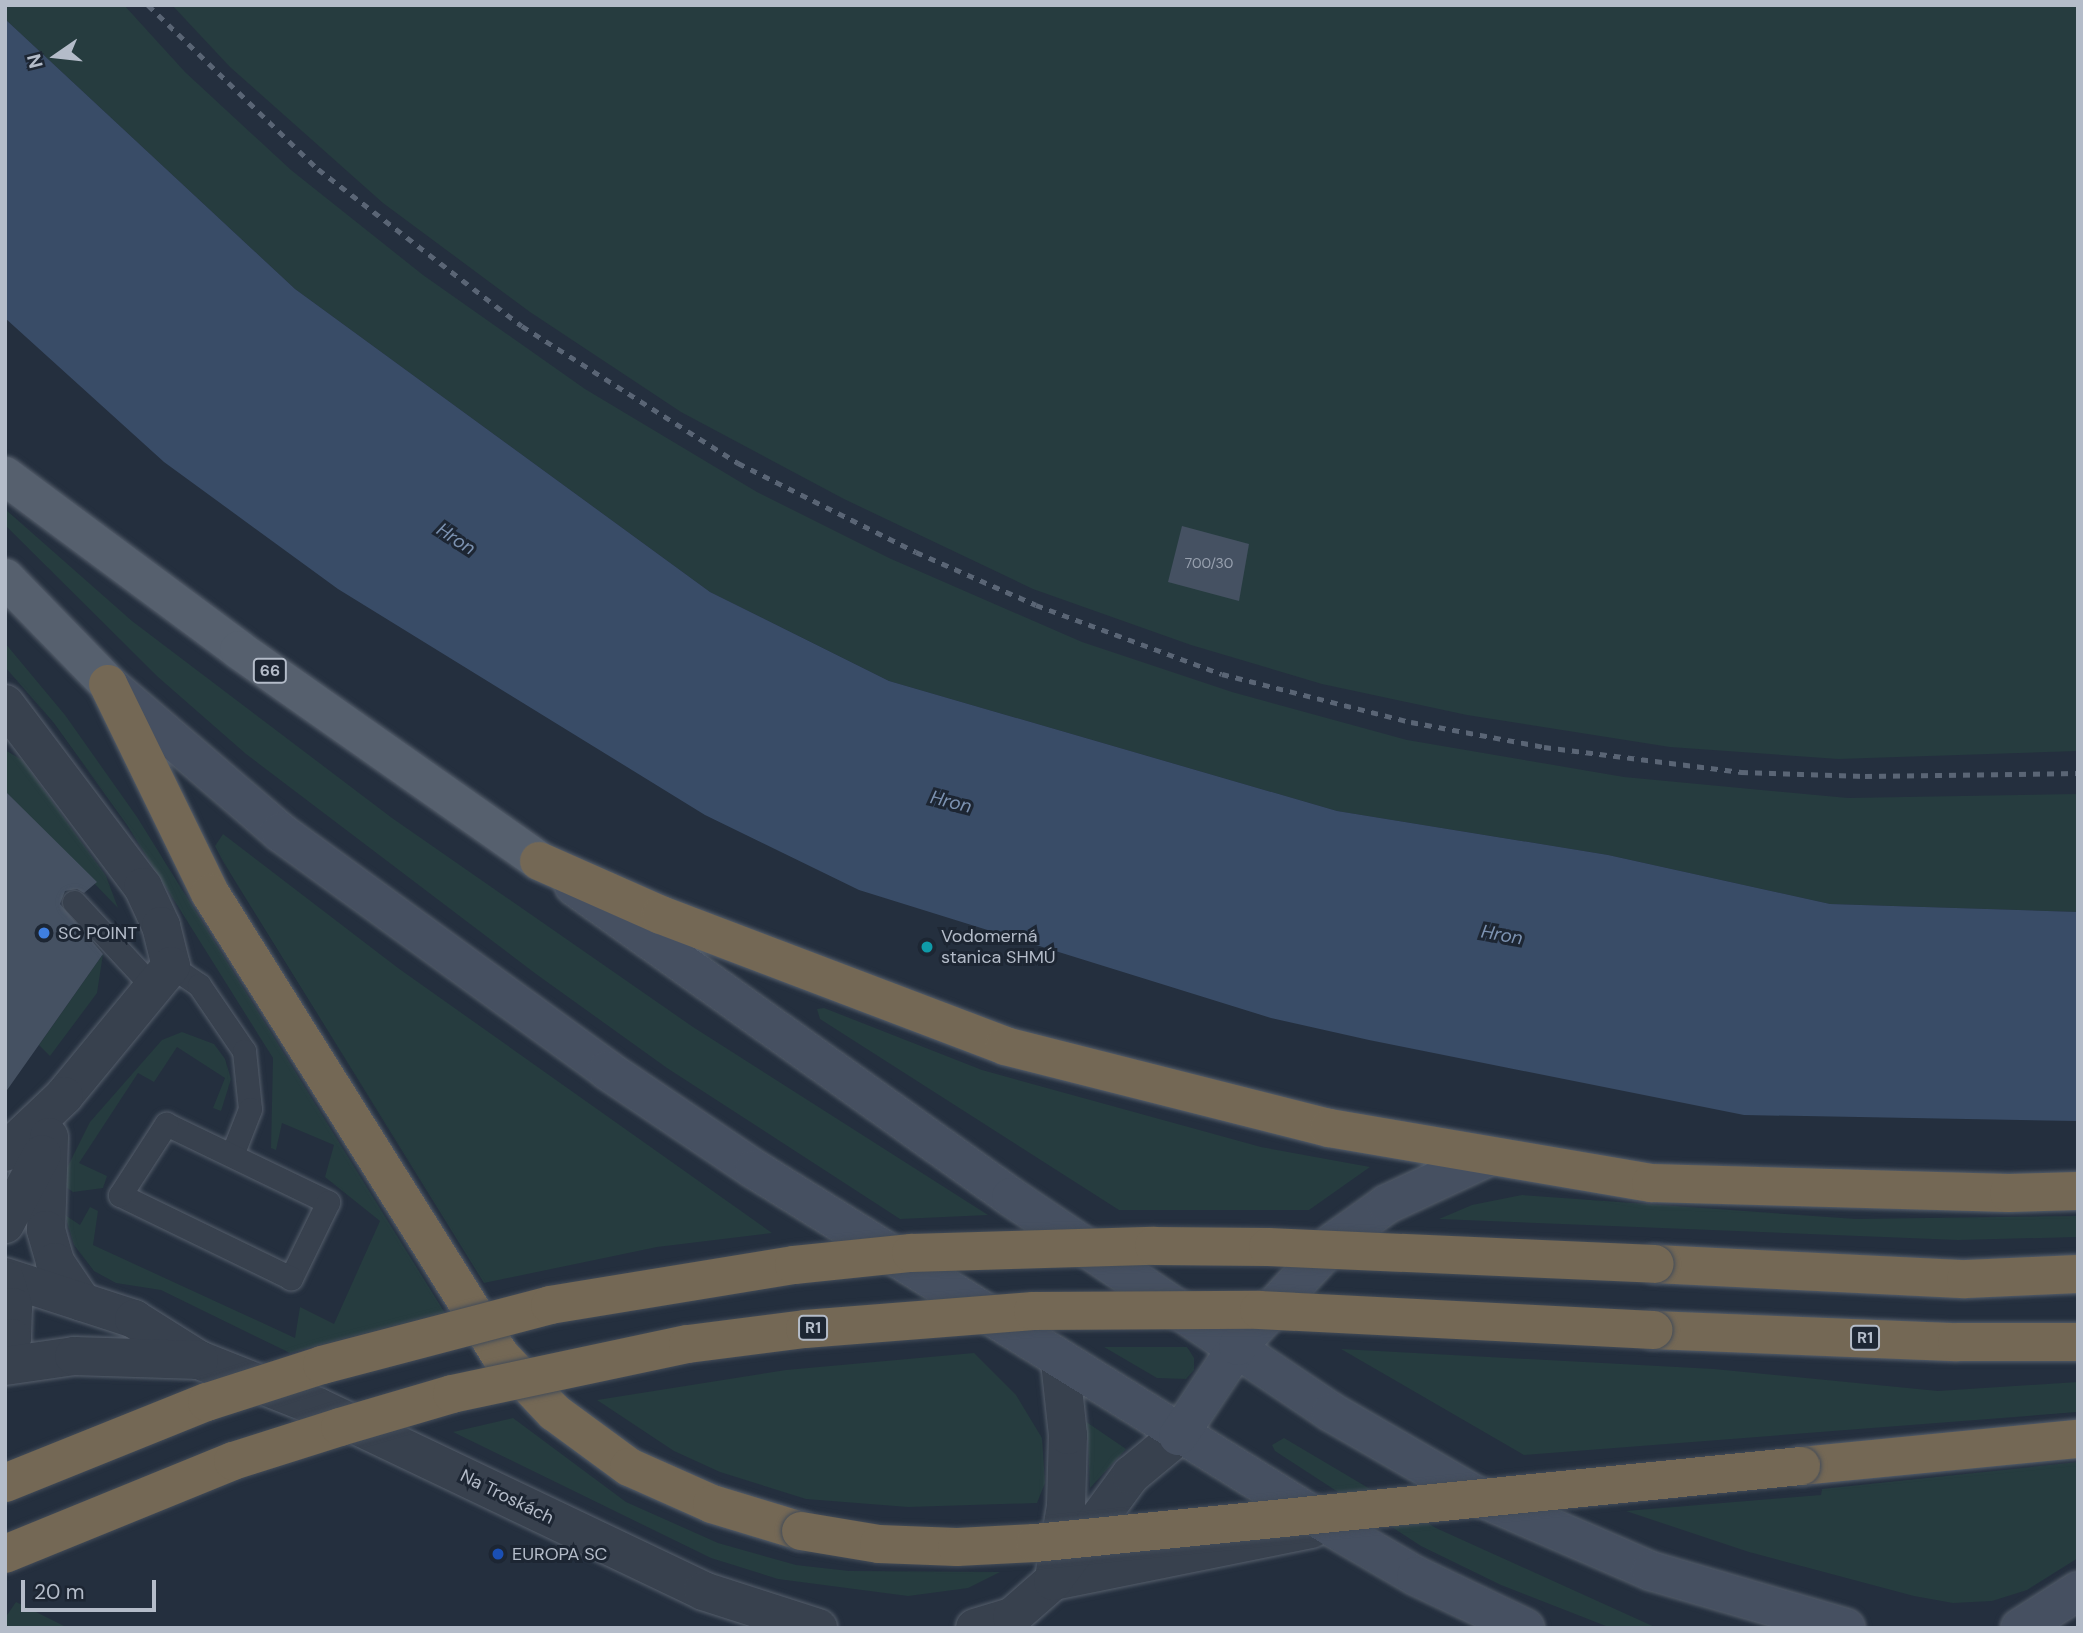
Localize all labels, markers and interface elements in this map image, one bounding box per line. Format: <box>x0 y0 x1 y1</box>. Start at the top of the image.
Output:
north arrow <box>21 21 91 91</box>
text: N <box>21 51 49 71</box>
water label: Hron <box>432 518 480 560</box>
house number: 700/30 <box>1185 555 1233 571</box>
road number: 66 <box>252 658 288 684</box>
water label: Hron <box>928 786 974 818</box>
water label: Hron <box>1479 920 1525 950</box>
place label: SC POINT <box>58 922 137 944</box>
marker: SC POINT <box>36 925 52 941</box>
place label: Vodomerná stanica SHMÚ <box>941 926 1056 968</box>
marker: Vodomerná stanica SHMÚ <box>919 939 935 955</box>
road number: R1 <box>797 1316 829 1340</box>
road number: R1 <box>1849 1326 1881 1350</box>
street label: Na Troskách <box>457 1465 557 1529</box>
place label: EUROPA SC <box>512 1543 608 1565</box>
marker: EUROPA SC <box>490 1546 506 1562</box>
scale bar <box>24 1566 159 1610</box>
text: 20 m <box>34 1578 85 1606</box>

